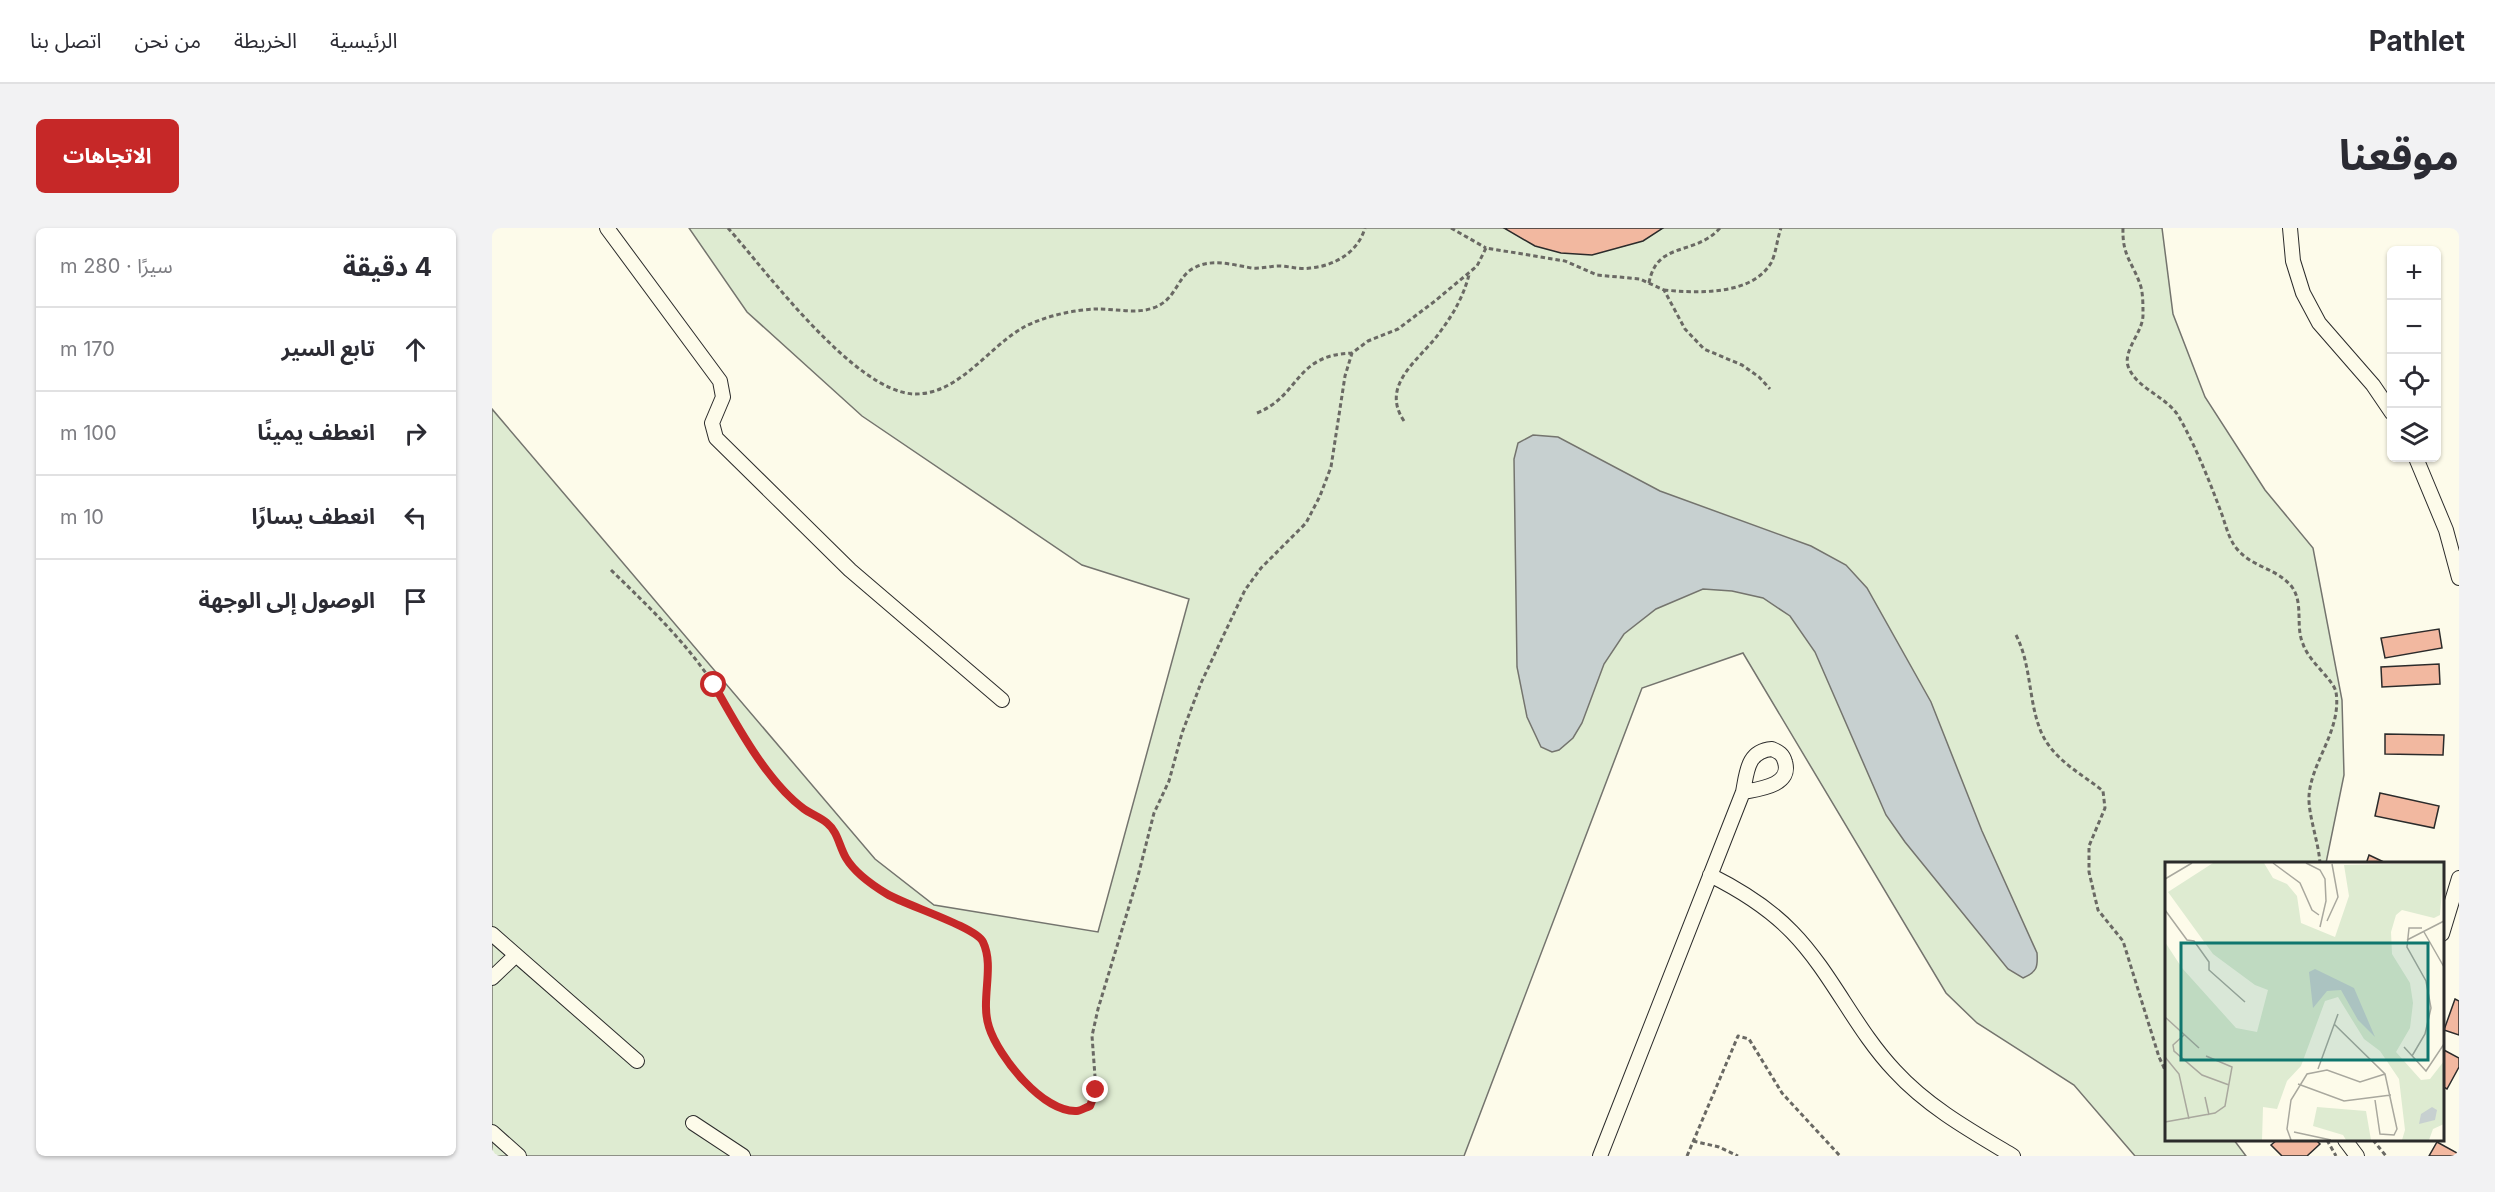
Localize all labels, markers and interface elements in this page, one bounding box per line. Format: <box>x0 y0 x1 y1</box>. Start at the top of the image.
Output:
text: Pathlet <box>2369 24 2465 58</box>
text: اتصل بنا <box>30 28 101 53</box>
text: من نحن <box>134 28 201 53</box>
text: الخريطة <box>234 28 297 53</box>
text: الرئيسية <box>330 28 397 53</box>
button: الاتجاهات <box>36 119 179 193</box>
text: موقعنا <box>2339 129 2459 180</box>
map controls <box>2387 246 2441 462</box>
button: + <box>2387 246 2441 300</box>
text: 4 دقيقة <box>343 251 432 282</box>
text: سيرًا · 280 m <box>60 254 173 278</box>
button: − <box>2387 300 2441 354</box>
icon: ahead <box>399 333 432 366</box>
text: تابع السير <box>282 335 375 361</box>
text: 170 m <box>60 337 115 361</box>
button: locate <box>2387 354 2441 408</box>
button: layers <box>2387 408 2441 462</box>
icon: right <box>399 417 432 450</box>
text: انعطف يمينًا <box>257 419 375 445</box>
text: 100 m <box>60 421 117 445</box>
icon: left <box>399 501 432 534</box>
text: انعطف يسارًا <box>252 503 375 529</box>
text: 10 m <box>60 505 104 529</box>
icon: arrive <box>399 585 432 618</box>
text: الوصول إلى الوجهة <box>198 587 375 613</box>
route start <box>700 671 726 697</box>
inset map <box>2165 862 2444 1141</box>
route end <box>1082 1076 1108 1102</box>

